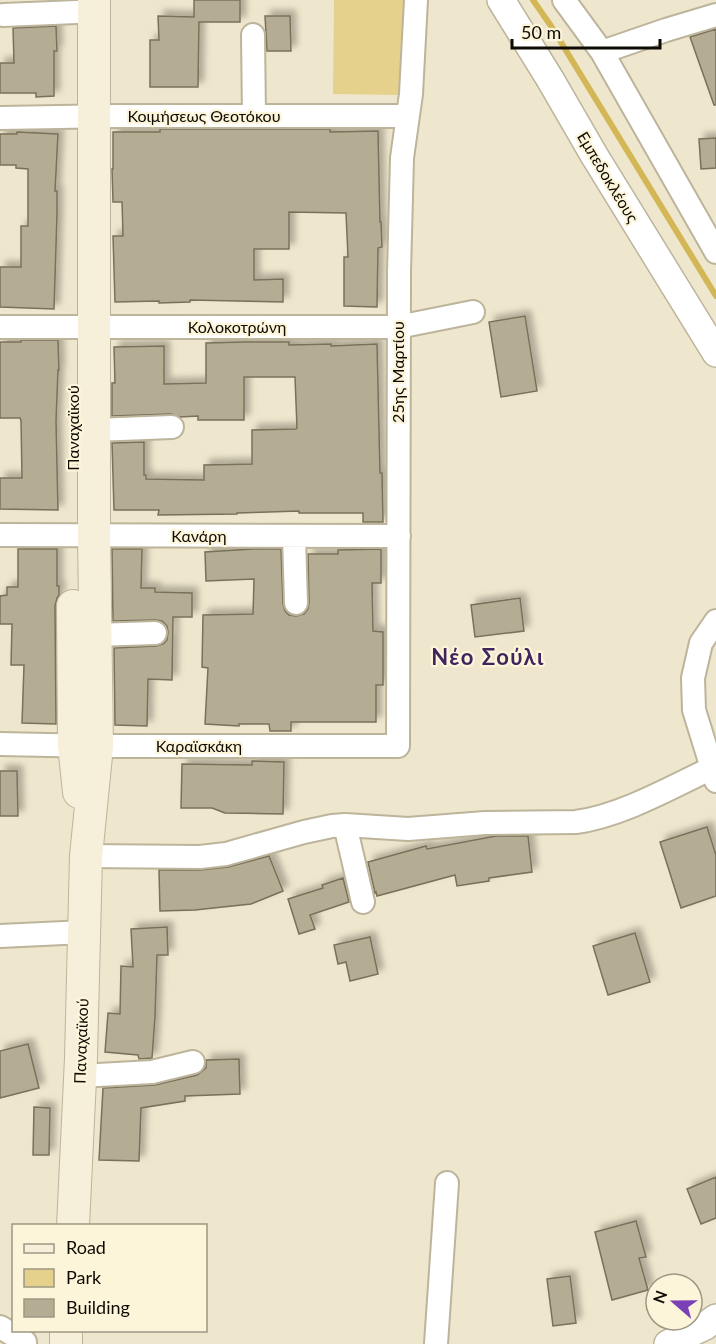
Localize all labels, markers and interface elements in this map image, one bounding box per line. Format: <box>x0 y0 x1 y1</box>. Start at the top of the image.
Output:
scale bar <box>512 12 660 50</box>
text: 50 m <box>521 21 561 43</box>
street label: Κοιμήσεως Θεοτόκου <box>128 106 280 125</box>
street label: Εμπεδοκλέους <box>574 128 643 226</box>
street label: Κολοκοτρώνη <box>188 317 286 336</box>
street label: 25ης Μαρτίου <box>388 321 407 423</box>
street label: Παναχαϊκού <box>63 385 82 471</box>
street label: Κανάρη <box>171 526 227 545</box>
district label: Νέο Σούλι <box>431 643 545 670</box>
street label: Καραϊσκάκη <box>156 736 242 755</box>
street label: Παναχαϊκού <box>70 998 91 1084</box>
legend <box>12 1224 207 1332</box>
text: Road <box>66 1236 106 1258</box>
text: Park <box>66 1266 102 1288</box>
north arrow <box>644 1272 704 1332</box>
text: N <box>648 1288 670 1306</box>
text: Building <box>66 1296 130 1318</box>

